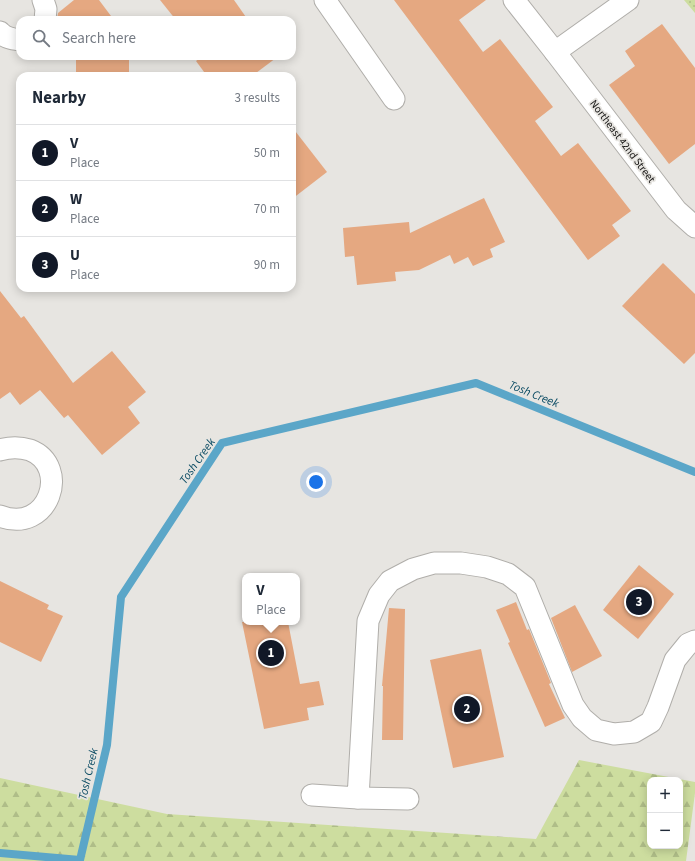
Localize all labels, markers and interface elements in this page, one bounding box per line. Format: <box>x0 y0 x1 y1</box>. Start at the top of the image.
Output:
search box <box>16 16 296 60</box>
icon: search <box>30 27 52 49</box>
text: Search here <box>62 28 136 49</box>
text: Nearby <box>32 86 86 110</box>
text: 3 results <box>235 89 280 107</box>
street label: Northeast 42nd Street <box>586 97 659 186</box>
text: V <box>70 133 78 154</box>
text: 1 <box>42 144 48 162</box>
text: 50 m <box>254 144 280 162</box>
text: Place <box>70 154 99 172</box>
text: W <box>70 189 82 210</box>
text: 2 <box>42 200 48 218</box>
text: 70 m <box>254 200 280 218</box>
text: Place <box>70 210 99 228</box>
text: U <box>70 245 80 266</box>
text: 3 <box>42 256 48 274</box>
text: 90 m <box>254 256 280 274</box>
text: Place <box>70 266 99 284</box>
water label: Tosh Creek <box>506 377 562 412</box>
water label: Tosh Creek <box>175 435 220 488</box>
your location <box>306 472 326 492</box>
popup <box>242 573 300 625</box>
text: V <box>256 580 265 601</box>
pin: 3 <box>626 587 652 617</box>
text: Place <box>256 601 286 619</box>
pin: 1 <box>258 638 284 668</box>
pin: 2 <box>454 694 480 724</box>
water label: Tosh Creek <box>74 746 103 802</box>
map controls <box>647 777 683 849</box>
button: + <box>647 777 683 813</box>
button: − <box>647 813 683 849</box>

